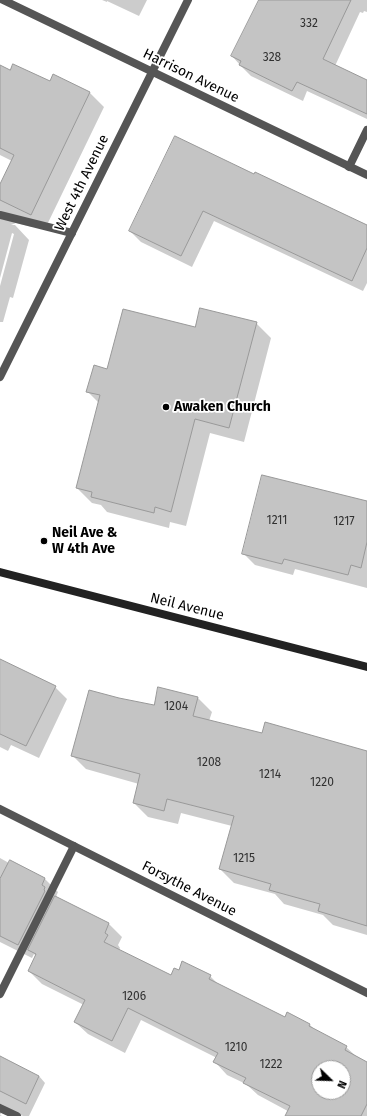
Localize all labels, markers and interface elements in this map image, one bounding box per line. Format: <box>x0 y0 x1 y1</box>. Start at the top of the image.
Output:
house number: 332 <box>300 17 318 31</box>
street label: Harrison Avenue <box>140 45 242 107</box>
house number: 328 <box>263 51 281 65</box>
street label: West 4th Avenue <box>51 132 113 234</box>
place label: Awaken Church <box>174 399 271 415</box>
marker: Awaken Church <box>161 402 171 412</box>
house number: 1211 <box>266 514 288 528</box>
house number: 1217 <box>333 515 355 529</box>
place label: Neil Ave & W 4th Ave <box>52 525 117 558</box>
marker: Neil Ave & W 4th Ave <box>39 536 49 546</box>
street label: Neil Avenue <box>148 590 226 624</box>
house number: 1204 <box>164 700 188 714</box>
house number: 1208 <box>197 756 221 770</box>
house number: 1214 <box>259 768 281 782</box>
house number: 1220 <box>310 776 334 790</box>
house number: 1215 <box>233 852 255 866</box>
street label: Forsythe Avenue <box>139 858 239 920</box>
house number: 1206 <box>122 990 146 1004</box>
house number: 1210 <box>225 1041 247 1055</box>
house number: 1222 <box>259 1058 283 1072</box>
north arrow <box>311 1060 351 1100</box>
text: N <box>334 1079 349 1090</box>

